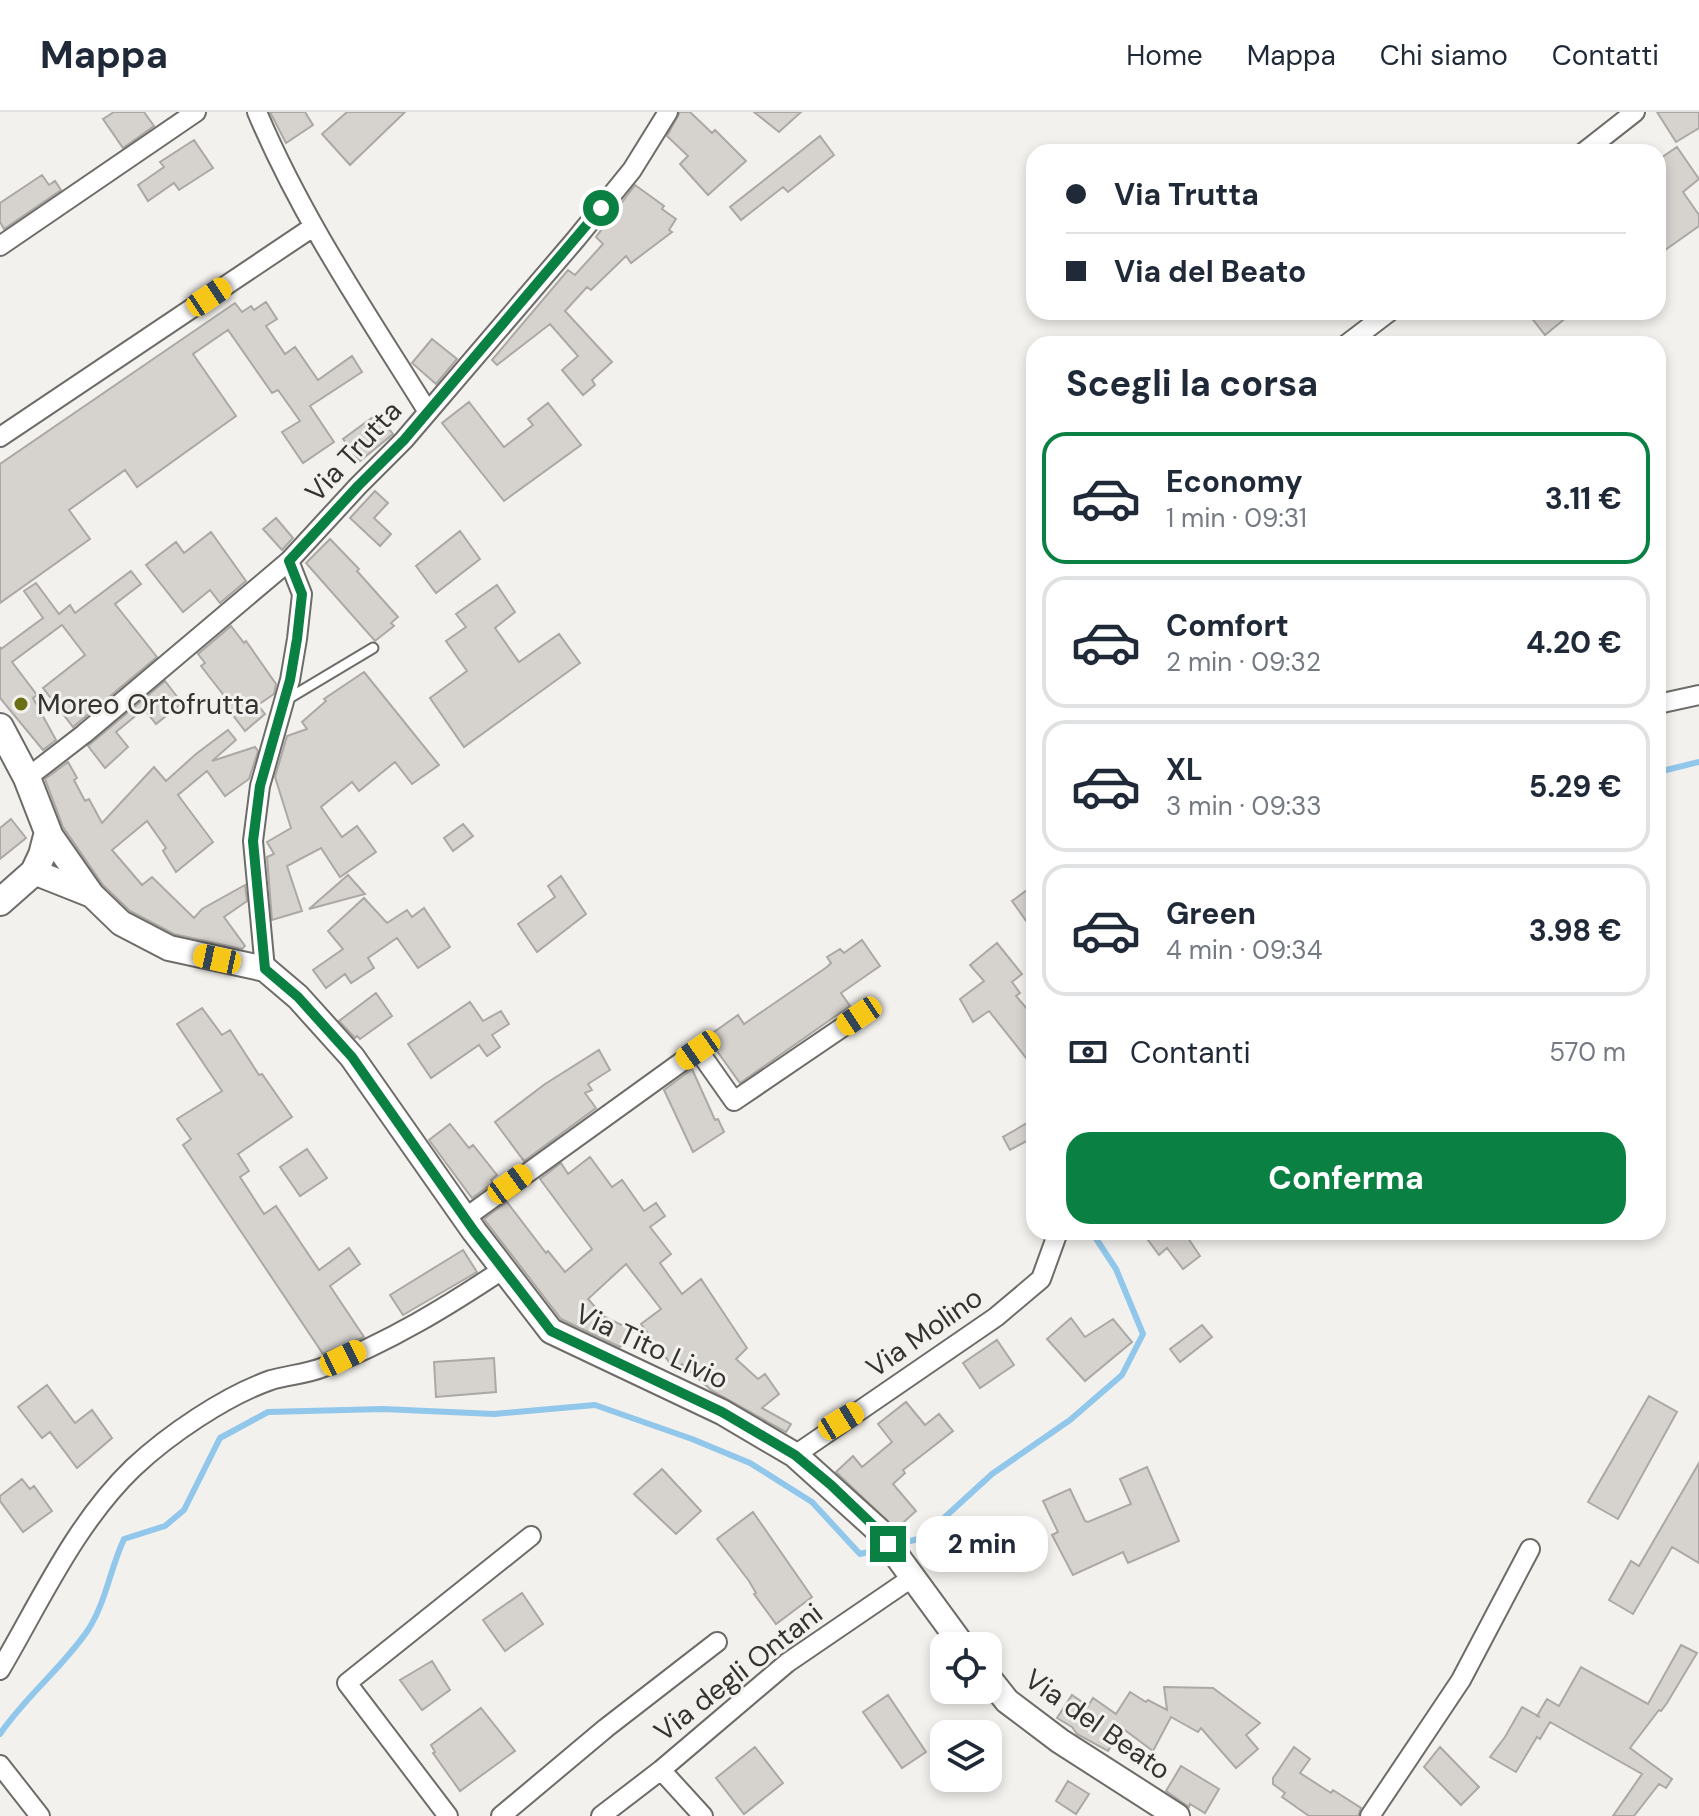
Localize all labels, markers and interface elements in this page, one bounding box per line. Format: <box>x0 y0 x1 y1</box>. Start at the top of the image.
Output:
text: Mappa <box>40 30 168 80</box>
text: Home <box>1126 37 1203 74</box>
text: Mappa <box>1247 37 1336 74</box>
text: Chi siamo <box>1380 37 1508 74</box>
text: Contatti <box>1552 37 1659 74</box>
text: Via Trutta <box>1114 175 1259 214</box>
route start <box>583 190 619 226</box>
text: Via del Beato <box>1114 252 1306 291</box>
car <box>182 274 236 320</box>
text: Scegli la corsa <box>1066 360 1318 407</box>
street label: Via Trutta <box>297 393 410 510</box>
icon: car <box>1070 462 1142 534</box>
text: Economy <box>1166 462 1303 501</box>
text: 3.11 € <box>1545 479 1622 518</box>
text: 1 min · 09:31 <box>1166 501 1307 535</box>
icon: car <box>1070 606 1142 678</box>
text: Comfort <box>1166 606 1289 645</box>
text: 4.20 € <box>1526 623 1622 662</box>
text: 2 min · 09:32 <box>1166 645 1321 679</box>
place label: Moreo Ortofrutta <box>37 686 259 723</box>
marker: Moreo Ortofrutta <box>12 695 30 713</box>
icon: car <box>1070 750 1142 822</box>
text: XL <box>1166 750 1203 789</box>
text: 5.29 € <box>1529 767 1622 806</box>
text: 3 min · 09:33 <box>1166 789 1322 823</box>
icon: car <box>1070 894 1142 966</box>
text: Green <box>1166 894 1256 933</box>
text: 3.98 € <box>1529 911 1622 950</box>
text: 4 min · 09:34 <box>1166 933 1323 967</box>
car <box>191 942 243 976</box>
car <box>832 993 886 1039</box>
car <box>671 1026 725 1074</box>
icon: cash <box>1066 1030 1110 1074</box>
text: Contanti <box>1130 1033 1251 1072</box>
text: 570 m <box>1549 1035 1626 1069</box>
button: Conferma <box>1066 1132 1626 1224</box>
car <box>484 1160 536 1208</box>
street label: Via Molino <box>859 1279 990 1386</box>
street label: Via Tito Livio <box>569 1295 734 1398</box>
car <box>316 1337 370 1379</box>
car <box>814 1398 868 1444</box>
callout: 2 min <box>916 1516 1048 1572</box>
route end <box>870 1526 906 1562</box>
text: 2 min <box>948 1527 1016 1561</box>
street label: Via degli Ontani <box>646 1595 830 1750</box>
map controls <box>930 1632 1002 1792</box>
button: locate <box>930 1632 1002 1704</box>
street label: Via del Beato <box>1017 1660 1178 1788</box>
button: layers <box>930 1720 1002 1792</box>

